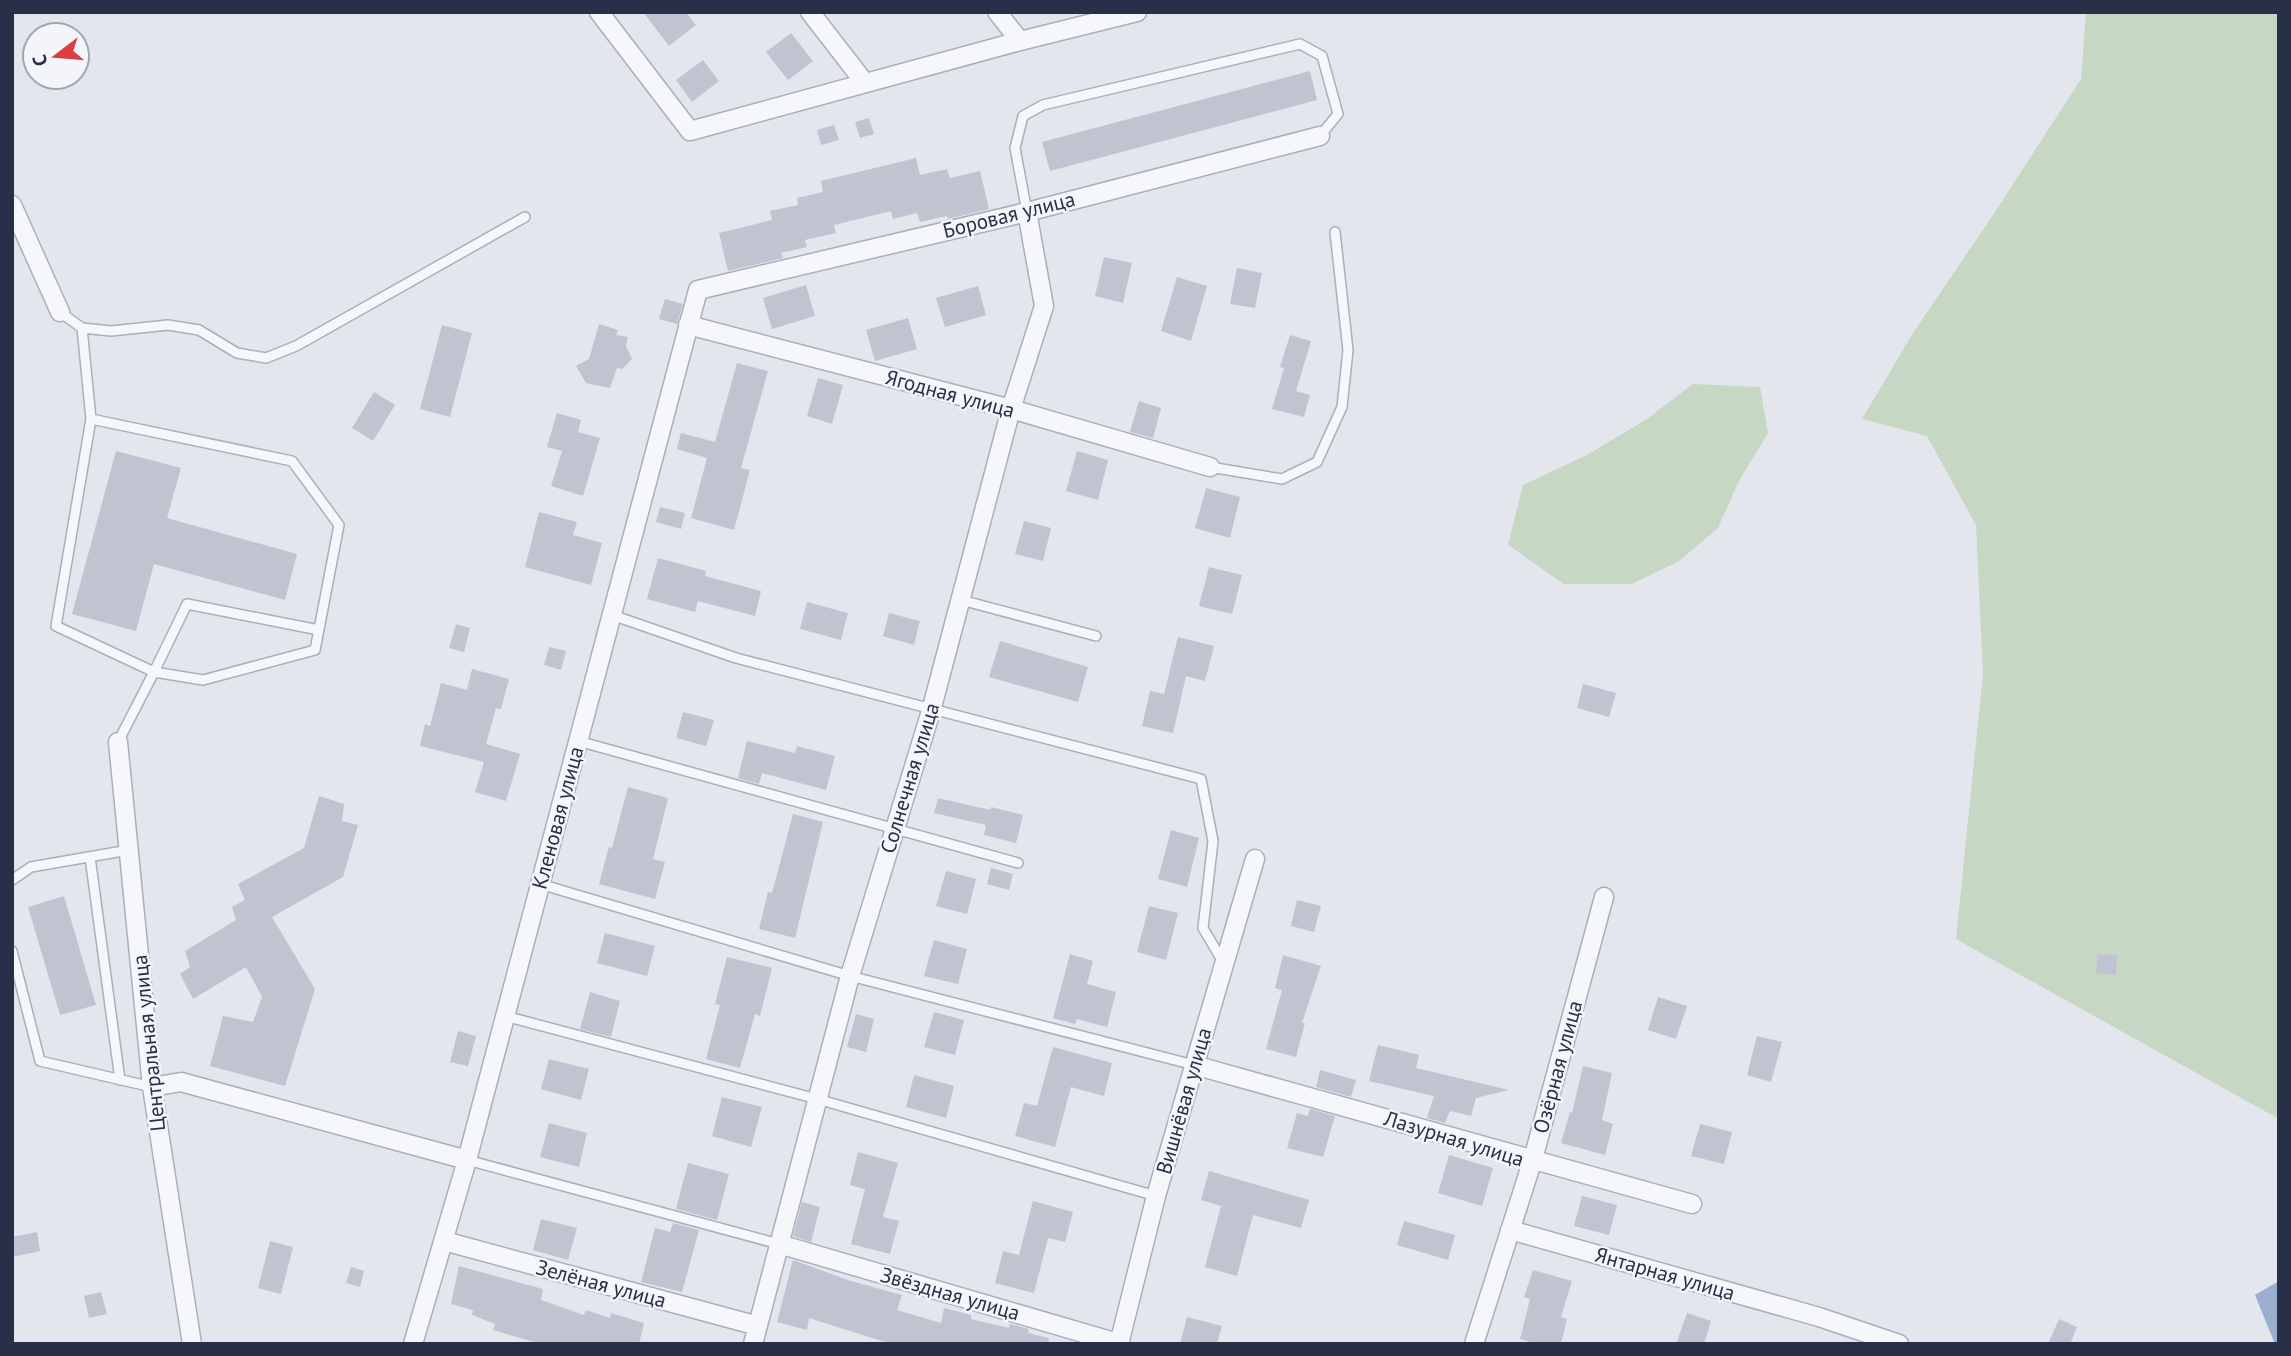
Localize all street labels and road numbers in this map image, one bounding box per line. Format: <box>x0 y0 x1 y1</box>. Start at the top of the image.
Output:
street label: Боровая улица <box>940 185 1078 244</box>
street label: Ягодная улица <box>883 363 1018 424</box>
street label: Солнечная улица <box>874 699 945 856</box>
street label: Кленовая улица <box>526 744 590 892</box>
street label: Центральная улица <box>126 954 171 1133</box>
street label: Озёрная улица <box>1527 997 1588 1136</box>
street label: Вишнёвая улица <box>1150 1025 1217 1177</box>
street label: Лазурная улица <box>1380 1104 1527 1173</box>
street label: Янтарная улица <box>1592 1241 1738 1306</box>
street label: Зелёная улица <box>533 1253 669 1314</box>
street label: Звёздная улица <box>877 1261 1023 1326</box>

